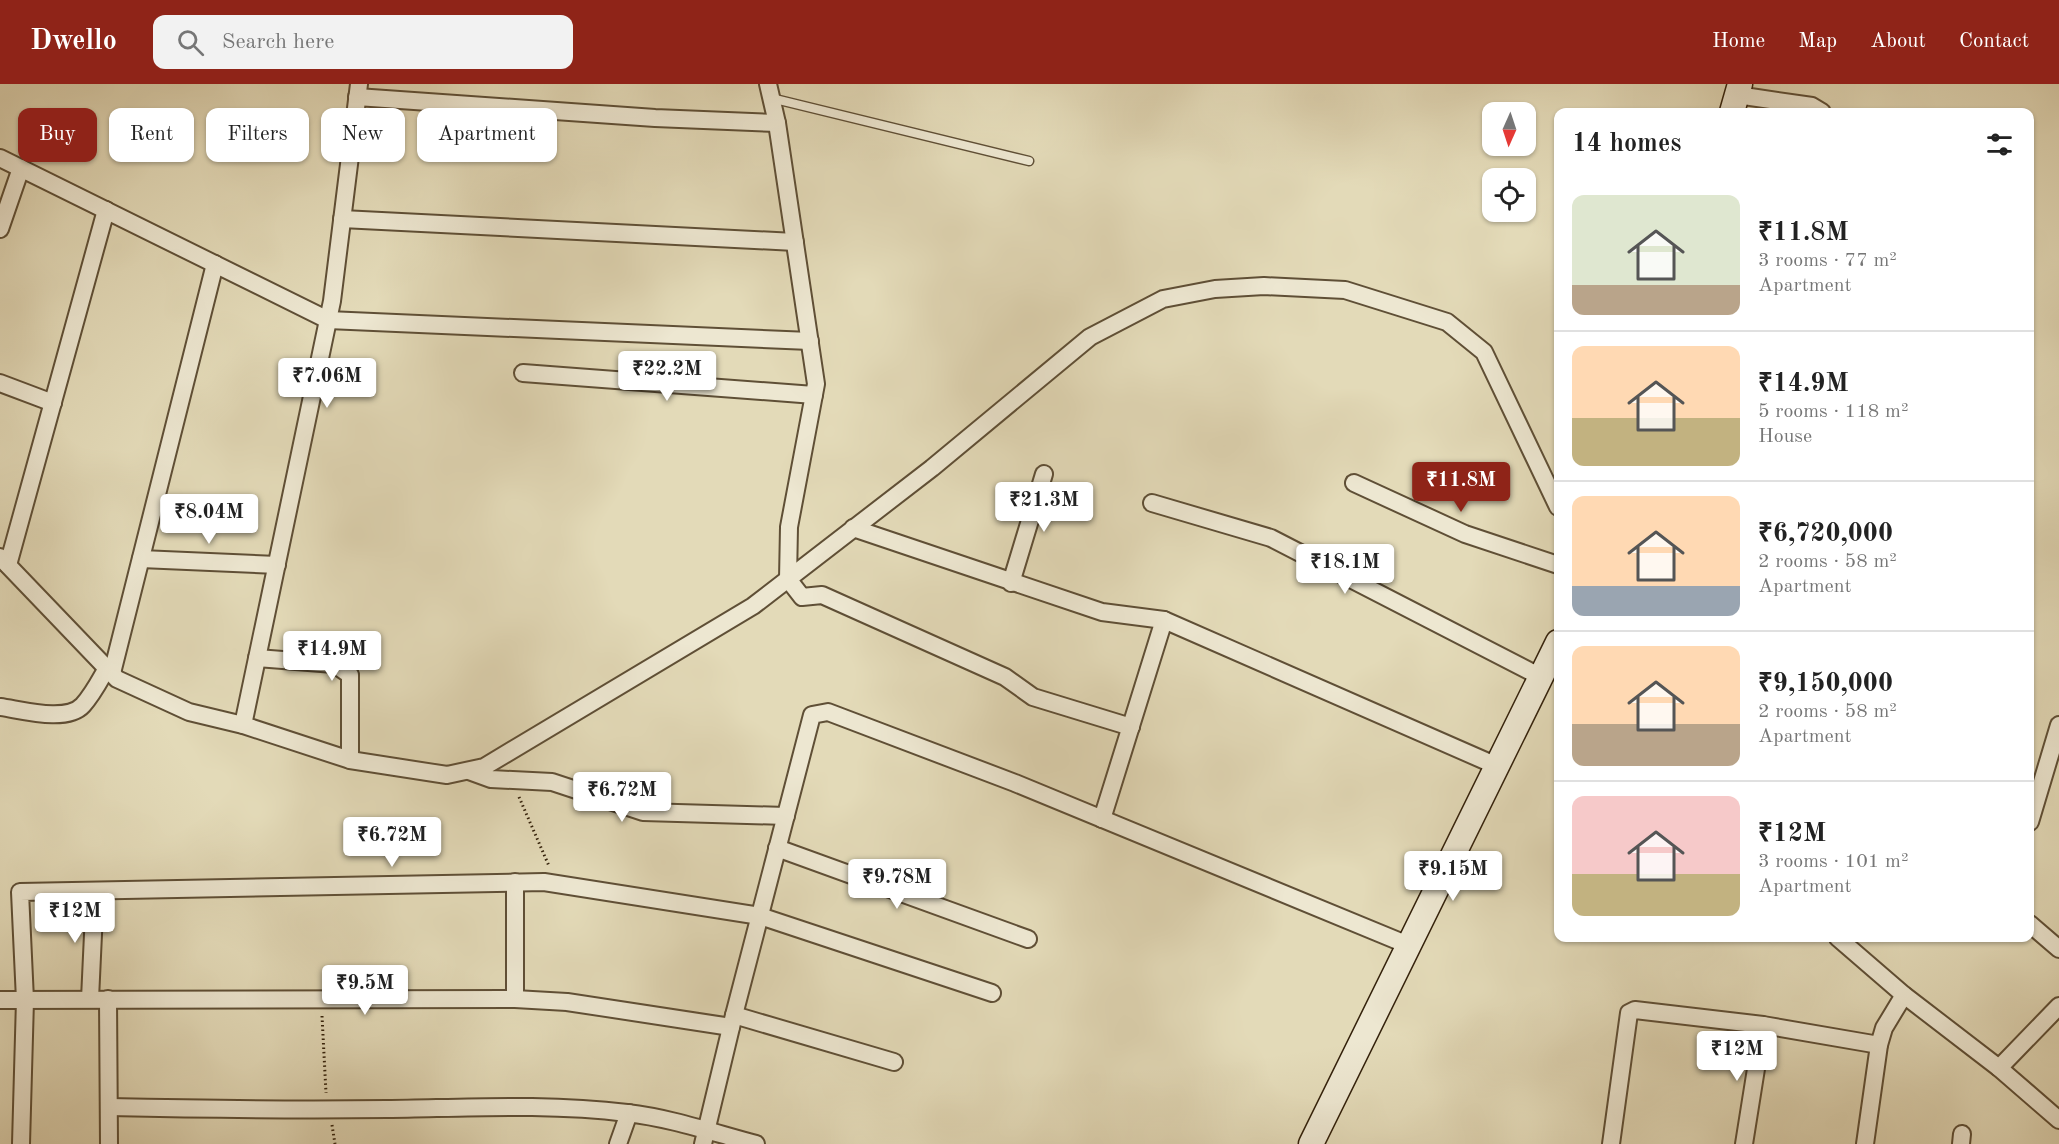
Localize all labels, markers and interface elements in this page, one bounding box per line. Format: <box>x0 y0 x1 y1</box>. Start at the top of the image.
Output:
search box <box>153 15 573 69</box>
icon: search <box>174 26 207 59</box>
text: Dwello <box>30 28 117 56</box>
text: Search here <box>222 31 334 53</box>
text: Home <box>1712 31 1765 52</box>
text: Map <box>1798 31 1837 52</box>
text: About <box>1870 31 1926 52</box>
text: Contact <box>1959 31 2029 52</box>
north arrow <box>1482 102 1536 156</box>
map controls <box>1482 102 1536 222</box>
chip: Buy <box>18 108 97 162</box>
chip: Rent <box>109 108 194 162</box>
chip: Filters <box>206 108 309 162</box>
chip: New <box>321 108 405 162</box>
chip: Apartment <box>417 108 557 162</box>
icon: filters <box>1983 128 2016 161</box>
text: 14 homes <box>1572 131 1681 157</box>
button: locate <box>1482 168 1536 222</box>
icon: home <box>1620 219 1692 291</box>
text: ₹11.8M <box>1758 220 1849 246</box>
text: 3 rooms · 77 m² <box>1758 251 1897 271</box>
text: Apartment <box>1758 276 1852 296</box>
pin: ₹22.2M <box>618 351 716 402</box>
pin: ₹7.06M <box>278 358 376 409</box>
text: ₹22.2M <box>632 360 702 380</box>
text: ₹7.06M <box>292 367 362 387</box>
icon: home <box>1620 370 1692 442</box>
text: ₹14.9M <box>1758 371 1849 397</box>
text: 5 rooms · 118 m² <box>1758 402 1908 422</box>
text: House <box>1758 427 1812 447</box>
pin: ₹11.8M <box>1412 462 1510 513</box>
text: ₹11.8M <box>1426 471 1496 491</box>
pin: ₹21.3M <box>995 482 1093 533</box>
text: ₹21.3M <box>1009 491 1079 511</box>
pin: ₹8.04M <box>160 494 258 545</box>
text: ₹8.04M <box>174 503 244 523</box>
icon: home <box>1620 520 1692 592</box>
text: ₹6,720,000 <box>1758 521 1893 547</box>
pin: ₹18.1M <box>1296 544 1394 595</box>
text: 2 rooms · 58 m² <box>1758 552 1897 572</box>
text: ₹18.1M <box>1310 553 1380 573</box>
text: Apartment <box>1758 577 1852 597</box>
pin: ₹14.9M <box>283 631 381 682</box>
text: ₹14.9M <box>297 640 367 660</box>
icon: home <box>1620 670 1692 742</box>
text: ₹9,150,000 <box>1758 671 1893 697</box>
text: 2 rooms · 58 m² <box>1758 702 1897 722</box>
text: Apartment <box>1758 727 1852 747</box>
pin: ₹6.72M <box>573 772 671 823</box>
text: ₹6.72M <box>587 781 657 801</box>
pin: ₹6.72M <box>343 817 441 868</box>
icon: home <box>1620 820 1692 892</box>
text: ₹12M <box>1758 821 1826 847</box>
text: ₹6.72M <box>357 826 427 846</box>
pin: ₹9.15M <box>1404 851 1502 902</box>
text: 3 rooms · 101 m² <box>1758 852 1908 872</box>
pin: ₹9.78M <box>848 859 946 910</box>
text: ₹9.15M <box>1418 860 1488 880</box>
text: ₹9.78M <box>862 868 932 888</box>
text: Apartment <box>1758 877 1852 897</box>
pin: ₹12M <box>39 893 111 944</box>
text: ₹12M <box>49 902 101 922</box>
pin: ₹9.5M <box>323 965 407 1016</box>
text: ₹9.5M <box>336 974 394 994</box>
pin: ₹12M <box>1701 1031 1773 1082</box>
text: ₹12M <box>1711 1040 1763 1060</box>

